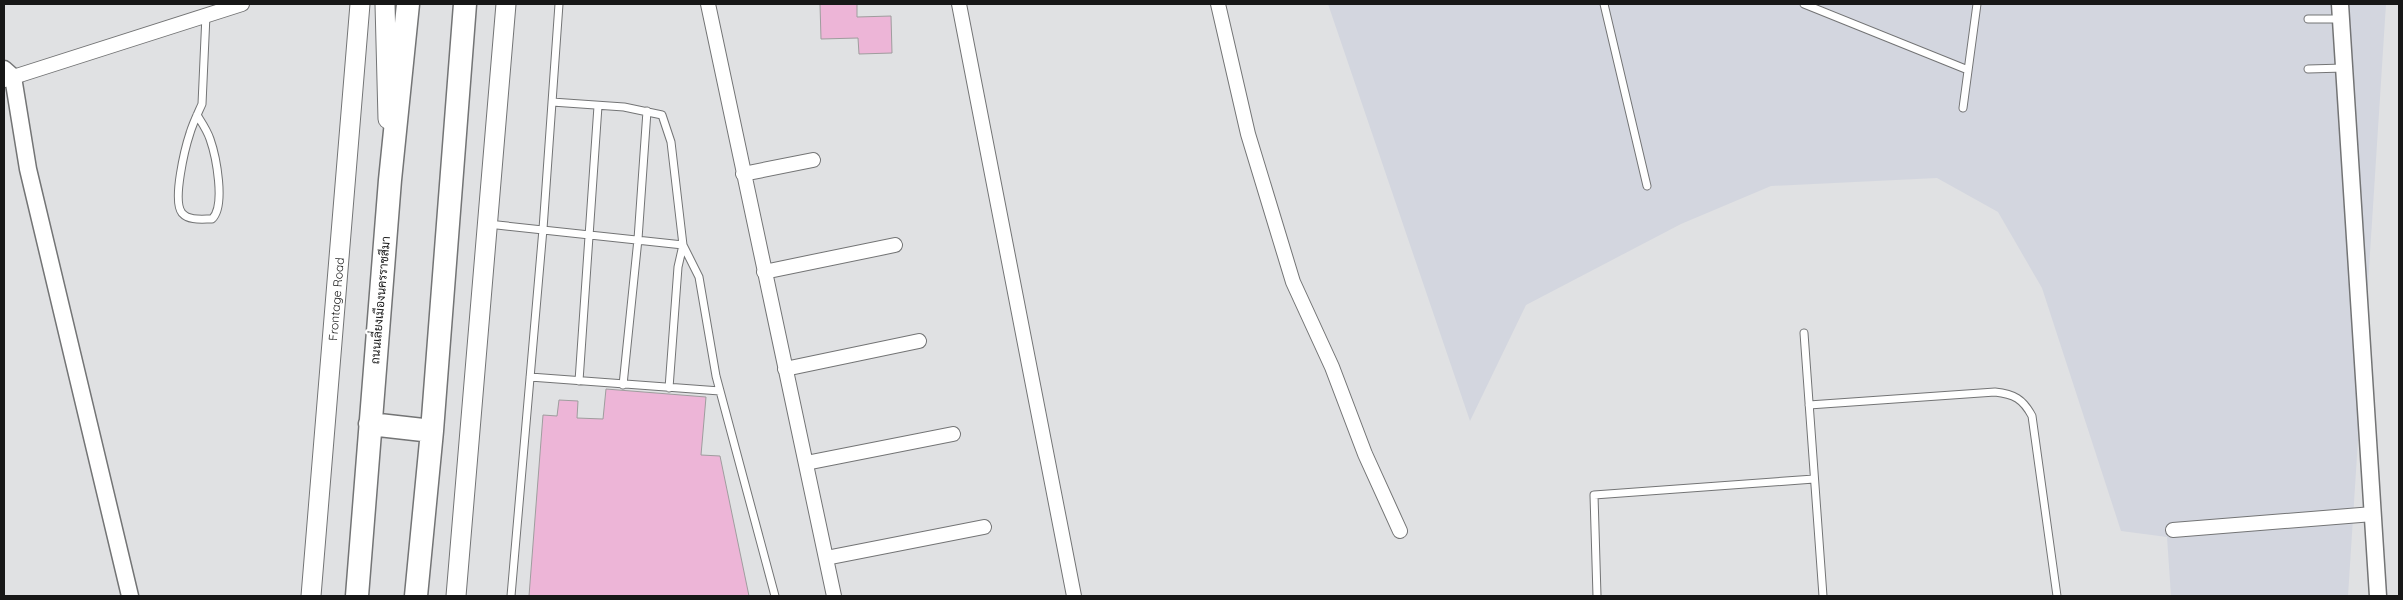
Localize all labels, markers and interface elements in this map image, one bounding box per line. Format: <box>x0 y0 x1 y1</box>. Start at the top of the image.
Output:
street label: ถนนเลี่ยงเมืองนครราชสีมา <box>364 235 393 365</box>
street label: Frontage Road <box>325 257 347 341</box>

